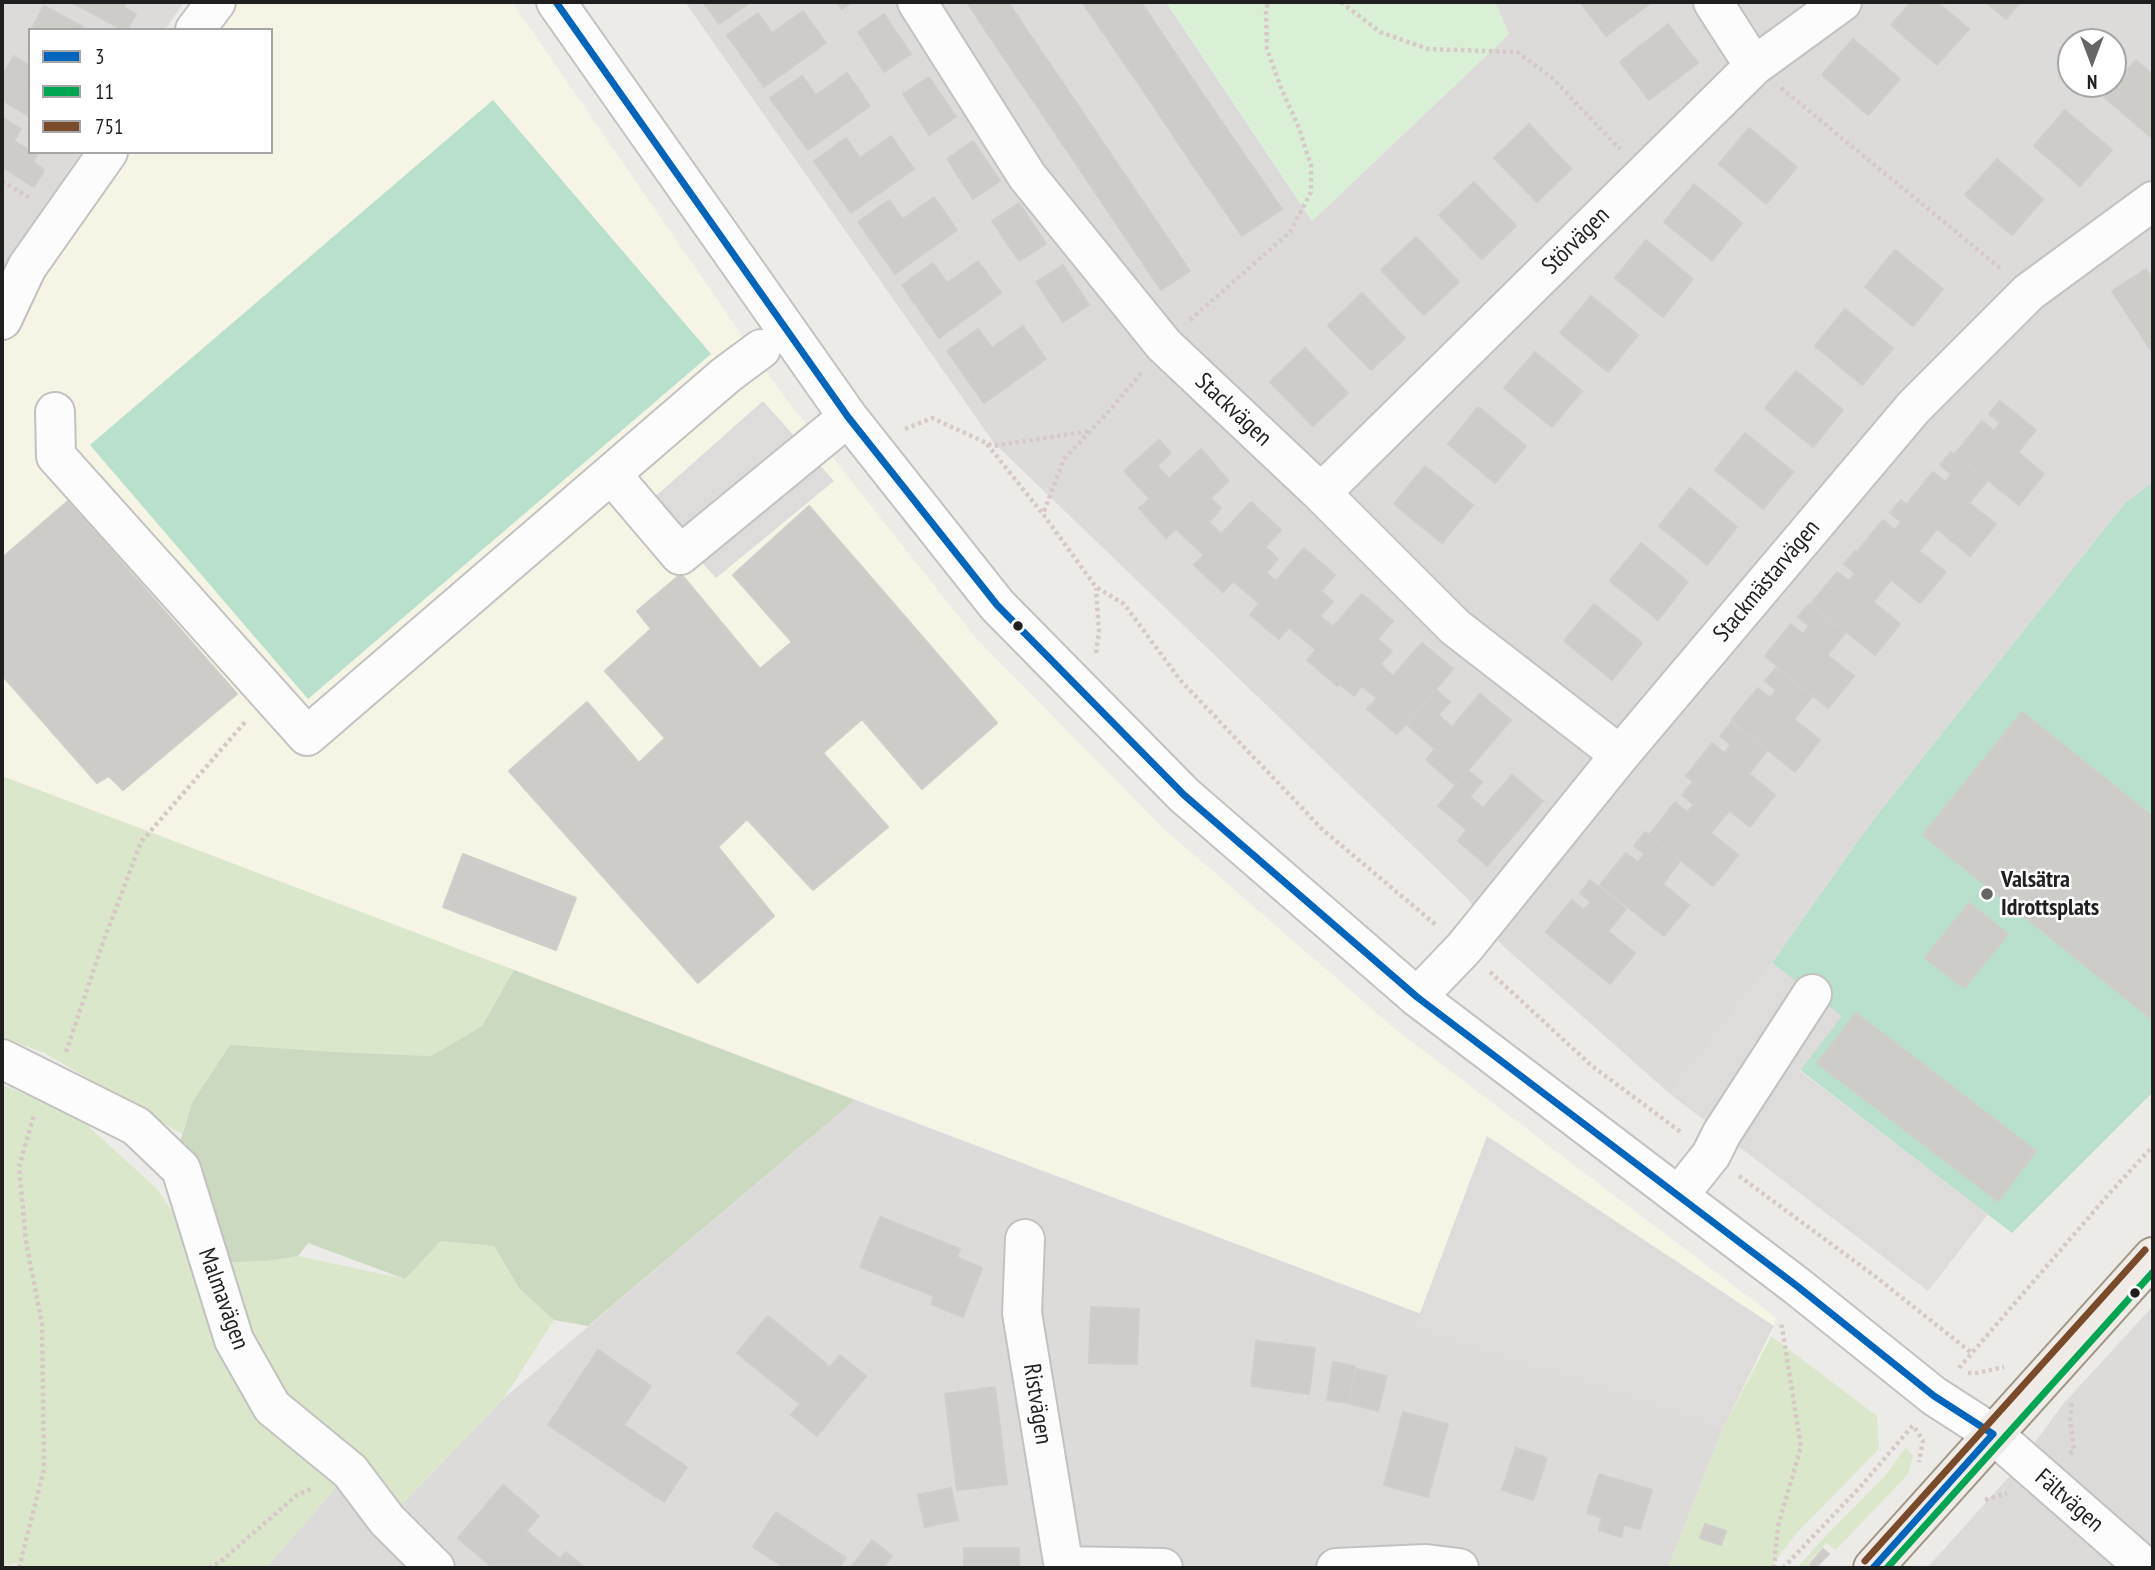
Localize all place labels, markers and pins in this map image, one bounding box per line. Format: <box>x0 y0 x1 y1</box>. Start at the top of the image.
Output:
unlabelled marker <box>1011 619 1025 633</box>
place label: Valsätra Idrottsplats <box>2001 866 2099 922</box>
marker: Valsätra Idrottsplats <box>1979 886 1995 902</box>
unlabelled marker <box>2128 1286 2142 1300</box>

